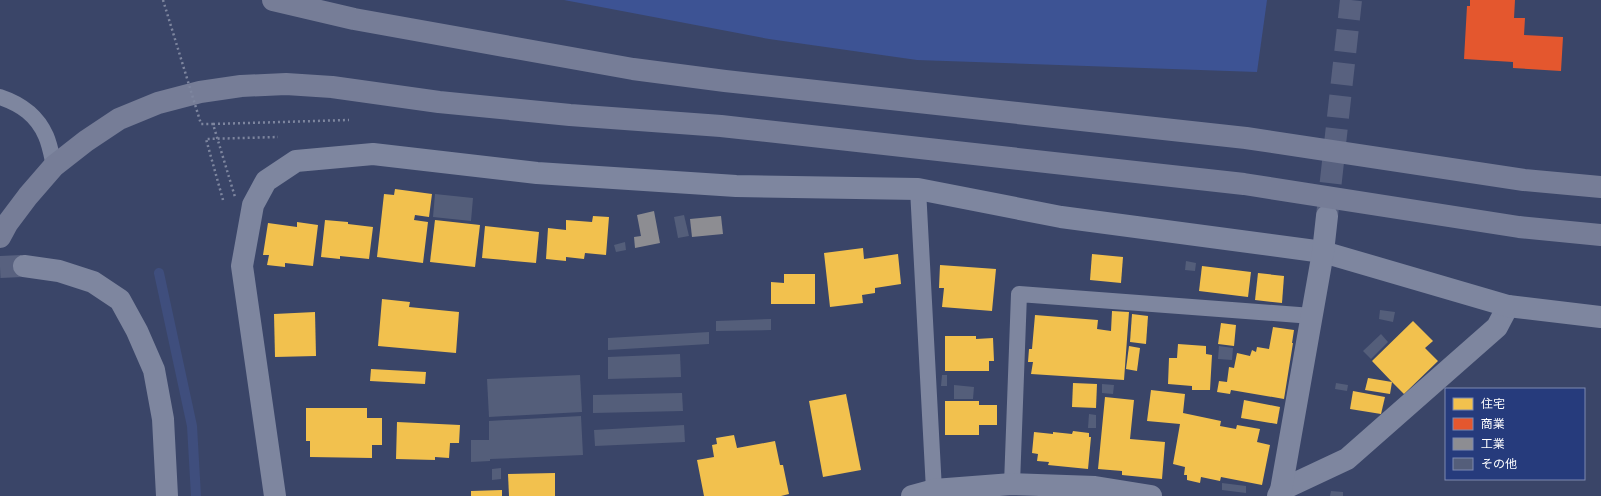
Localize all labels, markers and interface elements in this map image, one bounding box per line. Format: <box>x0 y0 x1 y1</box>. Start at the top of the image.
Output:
legend <box>1445 388 1585 480</box>
text: 住宅 <box>1481 396 1505 411</box>
text: 商業 <box>1481 416 1505 431</box>
text: 工業 <box>1481 436 1505 451</box>
text: その他 <box>1481 456 1517 471</box>

